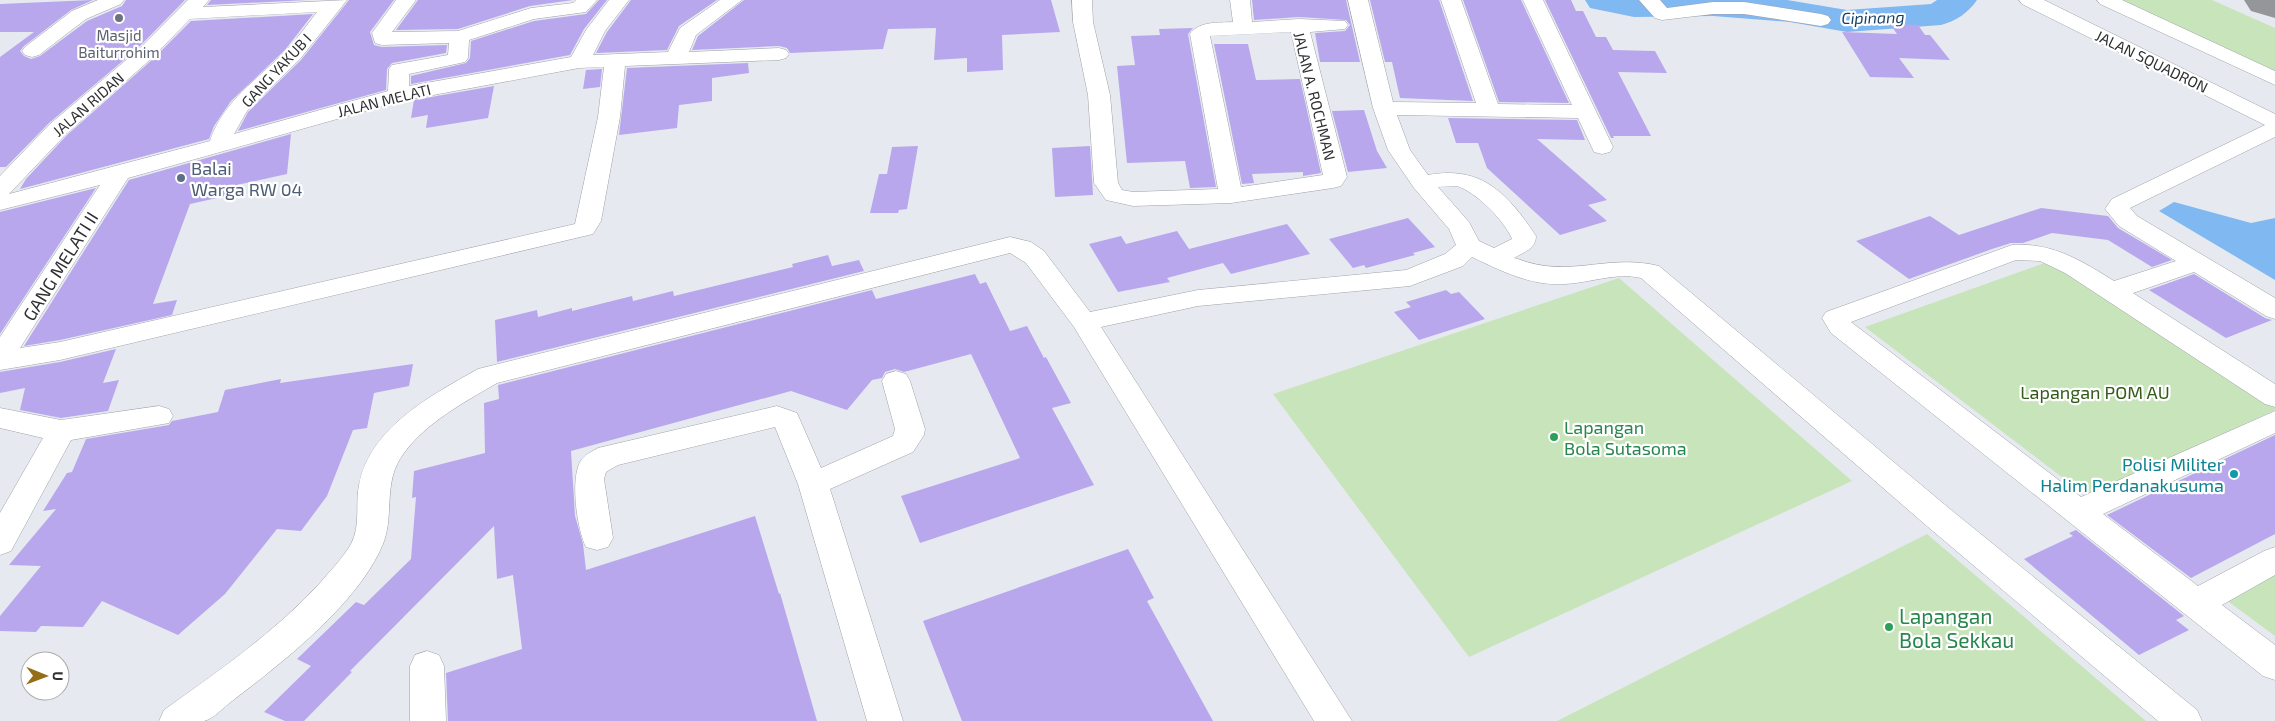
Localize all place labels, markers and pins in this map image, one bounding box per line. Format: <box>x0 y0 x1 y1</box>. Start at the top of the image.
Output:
marker: Masjid Baiturrohim <box>113 12 125 24</box>
place label: Masjid Baiturrohim <box>78 26 160 61</box>
place label: Balai Warga RW 04 <box>191 157 303 200</box>
marker: Balai Warga RW 04 <box>175 172 187 184</box>
place label: Lapangan Bola Sutasoma <box>1564 416 1687 459</box>
marker: Lapangan Bola Sutasoma <box>1548 431 1560 443</box>
place label: Polisi Militer Halim Perdanakusuma <box>2040 453 2224 496</box>
marker: Polisi Militer Halim Perdanakusuma <box>2228 468 2240 480</box>
place label: Lapangan Bola Sekkau <box>1899 603 2014 652</box>
marker: Lapangan Bola Sekkau <box>1883 621 1895 633</box>

